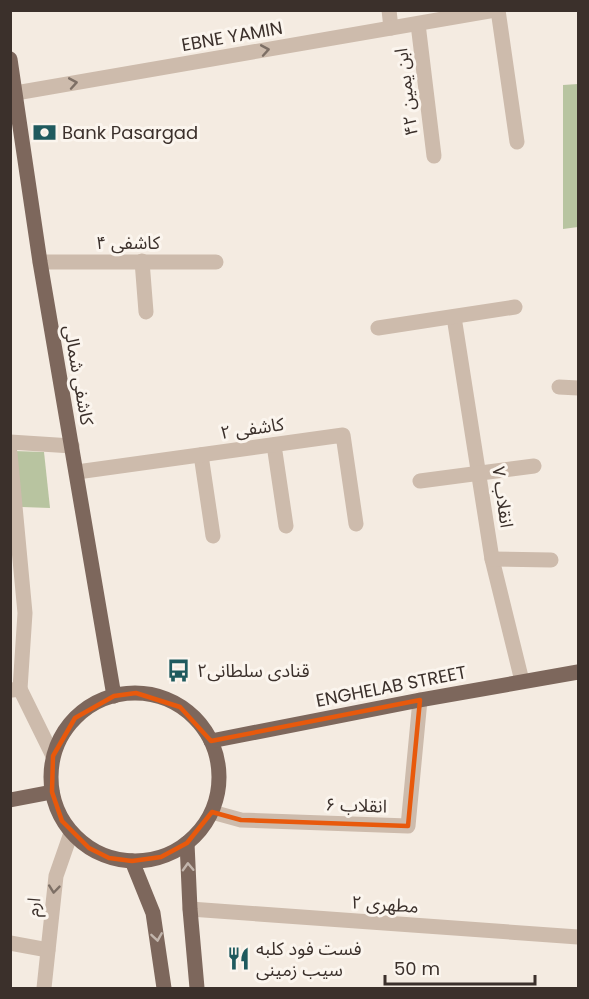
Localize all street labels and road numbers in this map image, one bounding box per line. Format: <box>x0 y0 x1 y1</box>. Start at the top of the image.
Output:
street label: EBNE YAMIN <box>180 15 284 57</box>
street label: ابن یمین ۴۲ <box>388 47 424 137</box>
street label: کاشفی ۴ <box>96 230 161 255</box>
street label: کاشفی شمالی <box>58 323 100 428</box>
street label: کاشفی ۲ <box>219 411 286 445</box>
street label: انقلاب ۷ <box>486 465 520 529</box>
street label: ENGHELAB STREET <box>314 659 469 713</box>
street label: انقلاب ۶ <box>325 791 387 819</box>
street label: مطهری ۲ <box>351 889 419 919</box>
street label: ارم <box>20 896 48 918</box>

